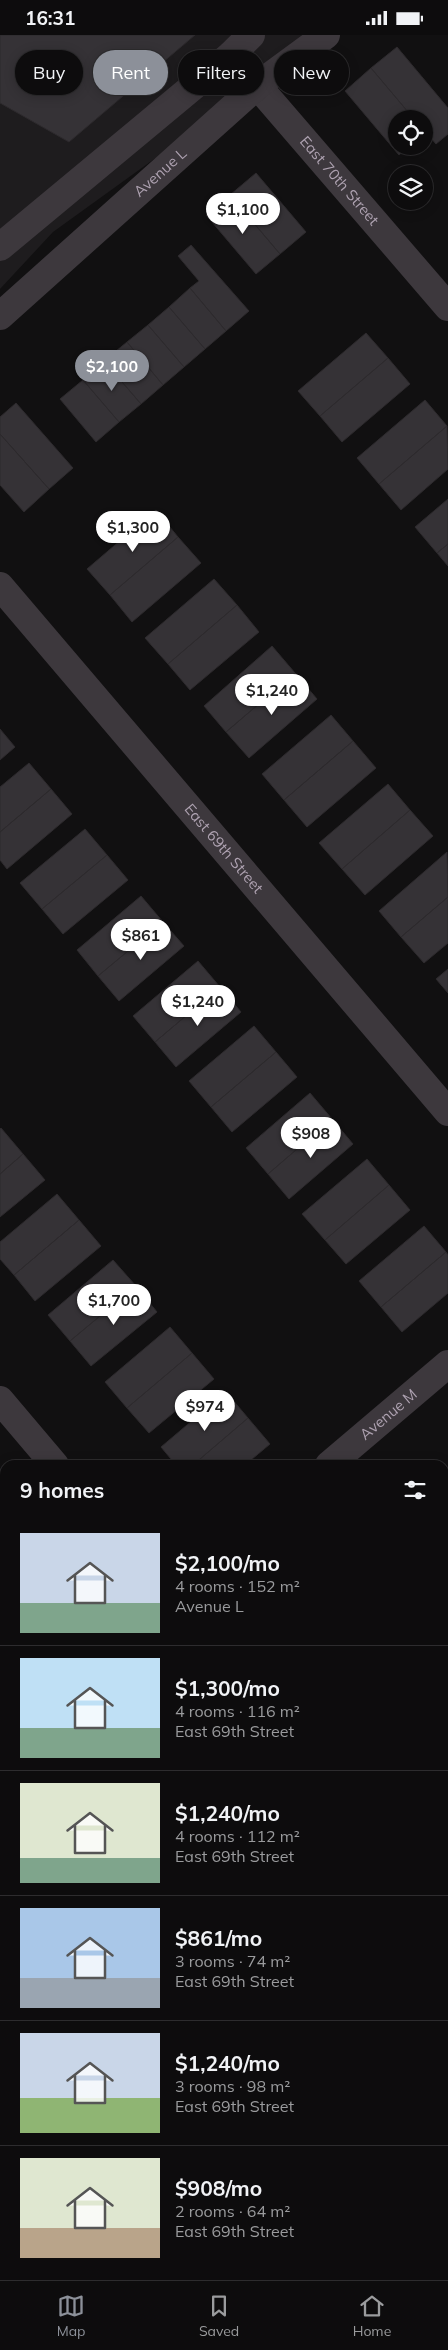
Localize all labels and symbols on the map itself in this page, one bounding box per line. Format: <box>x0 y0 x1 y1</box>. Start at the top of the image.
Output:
street label: East 70th Street <box>296 132 383 229</box>
street label: Avenue L <box>130 144 190 201</box>
pin: $1,100 <box>202 193 284 235</box>
pin: $2,100 <box>71 349 153 392</box>
pin: $1,300 <box>92 511 174 553</box>
pin: $1,240 <box>231 673 313 716</box>
street label: East 69th Street <box>181 800 268 897</box>
pin: $861 <box>111 919 171 961</box>
pin: $1,240 <box>157 985 239 1027</box>
pin: $908 <box>281 1117 341 1159</box>
pin: $1,700 <box>73 1283 155 1326</box>
street label: Avenue M <box>356 1385 421 1444</box>
pin: $974 <box>175 1389 235 1432</box>

